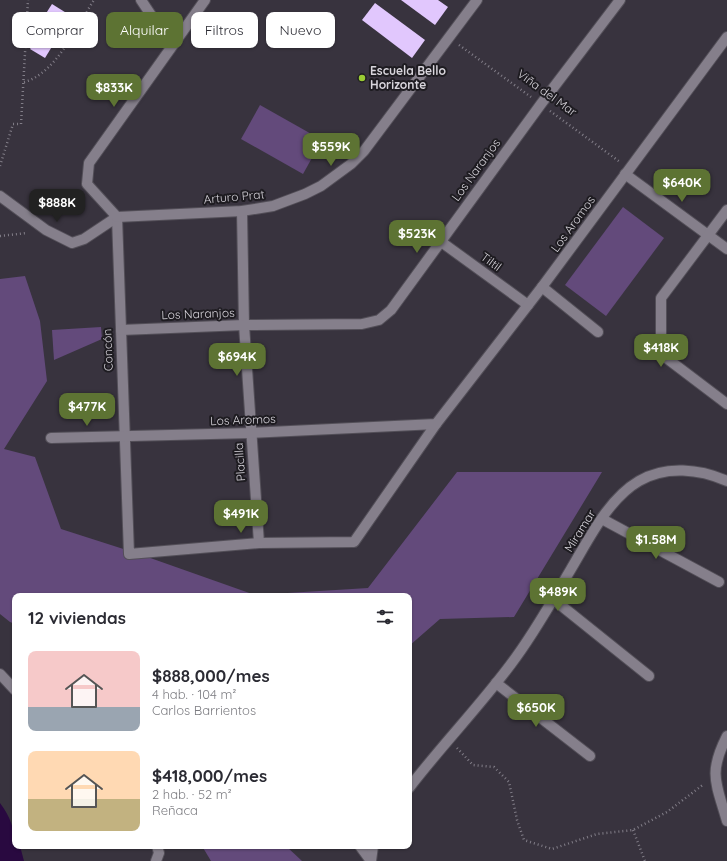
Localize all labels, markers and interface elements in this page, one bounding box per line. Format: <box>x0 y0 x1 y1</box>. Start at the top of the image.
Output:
chip: Comprar <box>12 12 98 48</box>
chip: Alquilar <box>106 12 183 48</box>
chip: Filtros <box>191 12 258 48</box>
chip: Nuevo <box>266 12 335 48</box>
place label: Escuela Bello Horizonte <box>370 63 446 92</box>
street label: Viña del Mar <box>515 66 580 119</box>
marker: Escuela Bello Horizonte <box>357 73 367 83</box>
pin: $833K <box>86 74 142 108</box>
text: $833K <box>95 79 133 95</box>
pin: $559K <box>303 133 359 167</box>
street label: Los Naranjos <box>448 135 503 204</box>
text: $559K <box>312 138 350 154</box>
pin: $640K <box>654 169 710 203</box>
text: $640K <box>662 174 702 190</box>
street label: Arturo Prat <box>203 186 265 207</box>
pin: $888K <box>29 189 85 223</box>
street label: Los Aromos <box>547 192 598 255</box>
text: $888K <box>38 194 76 210</box>
pin: $523K <box>389 220 445 254</box>
text: $523K <box>398 225 436 241</box>
street label: Tiltil <box>478 249 505 274</box>
street label: Los Naranjos <box>161 305 235 322</box>
street label: Concón <box>99 329 116 371</box>
pin: $418K <box>633 334 689 368</box>
text: $418K <box>643 339 679 355</box>
pin: $694K <box>209 343 265 377</box>
text: $694K <box>218 348 256 364</box>
pin: $477K <box>59 393 115 427</box>
text: $477K <box>68 398 106 414</box>
street label: Los Aromos <box>210 411 276 428</box>
street label: Placilla <box>231 442 248 482</box>
pin: $491K <box>213 500 269 534</box>
text: $491K <box>223 505 259 521</box>
street label: Miramar <box>561 506 599 555</box>
pin: $1.58M <box>623 526 689 560</box>
text: $1.58M <box>635 531 677 547</box>
pin: $489K <box>530 578 586 612</box>
text: $489K <box>539 583 577 599</box>
icon: filters <box>374 606 396 628</box>
text: 12 viviendas <box>28 607 126 628</box>
text: $888,000/mes <box>152 665 270 686</box>
icon: home <box>60 667 108 715</box>
text: 4 hab. · 104 m² <box>152 686 236 702</box>
pin: $650K <box>508 694 564 728</box>
text: $650K <box>517 699 555 715</box>
text: Carlos Barrientos <box>152 702 256 718</box>
text: $418,000/mes <box>152 765 267 786</box>
icon: home <box>60 767 108 815</box>
text: 2 hab. · 52 m² <box>152 786 232 802</box>
text: Reñaca <box>152 802 198 818</box>

